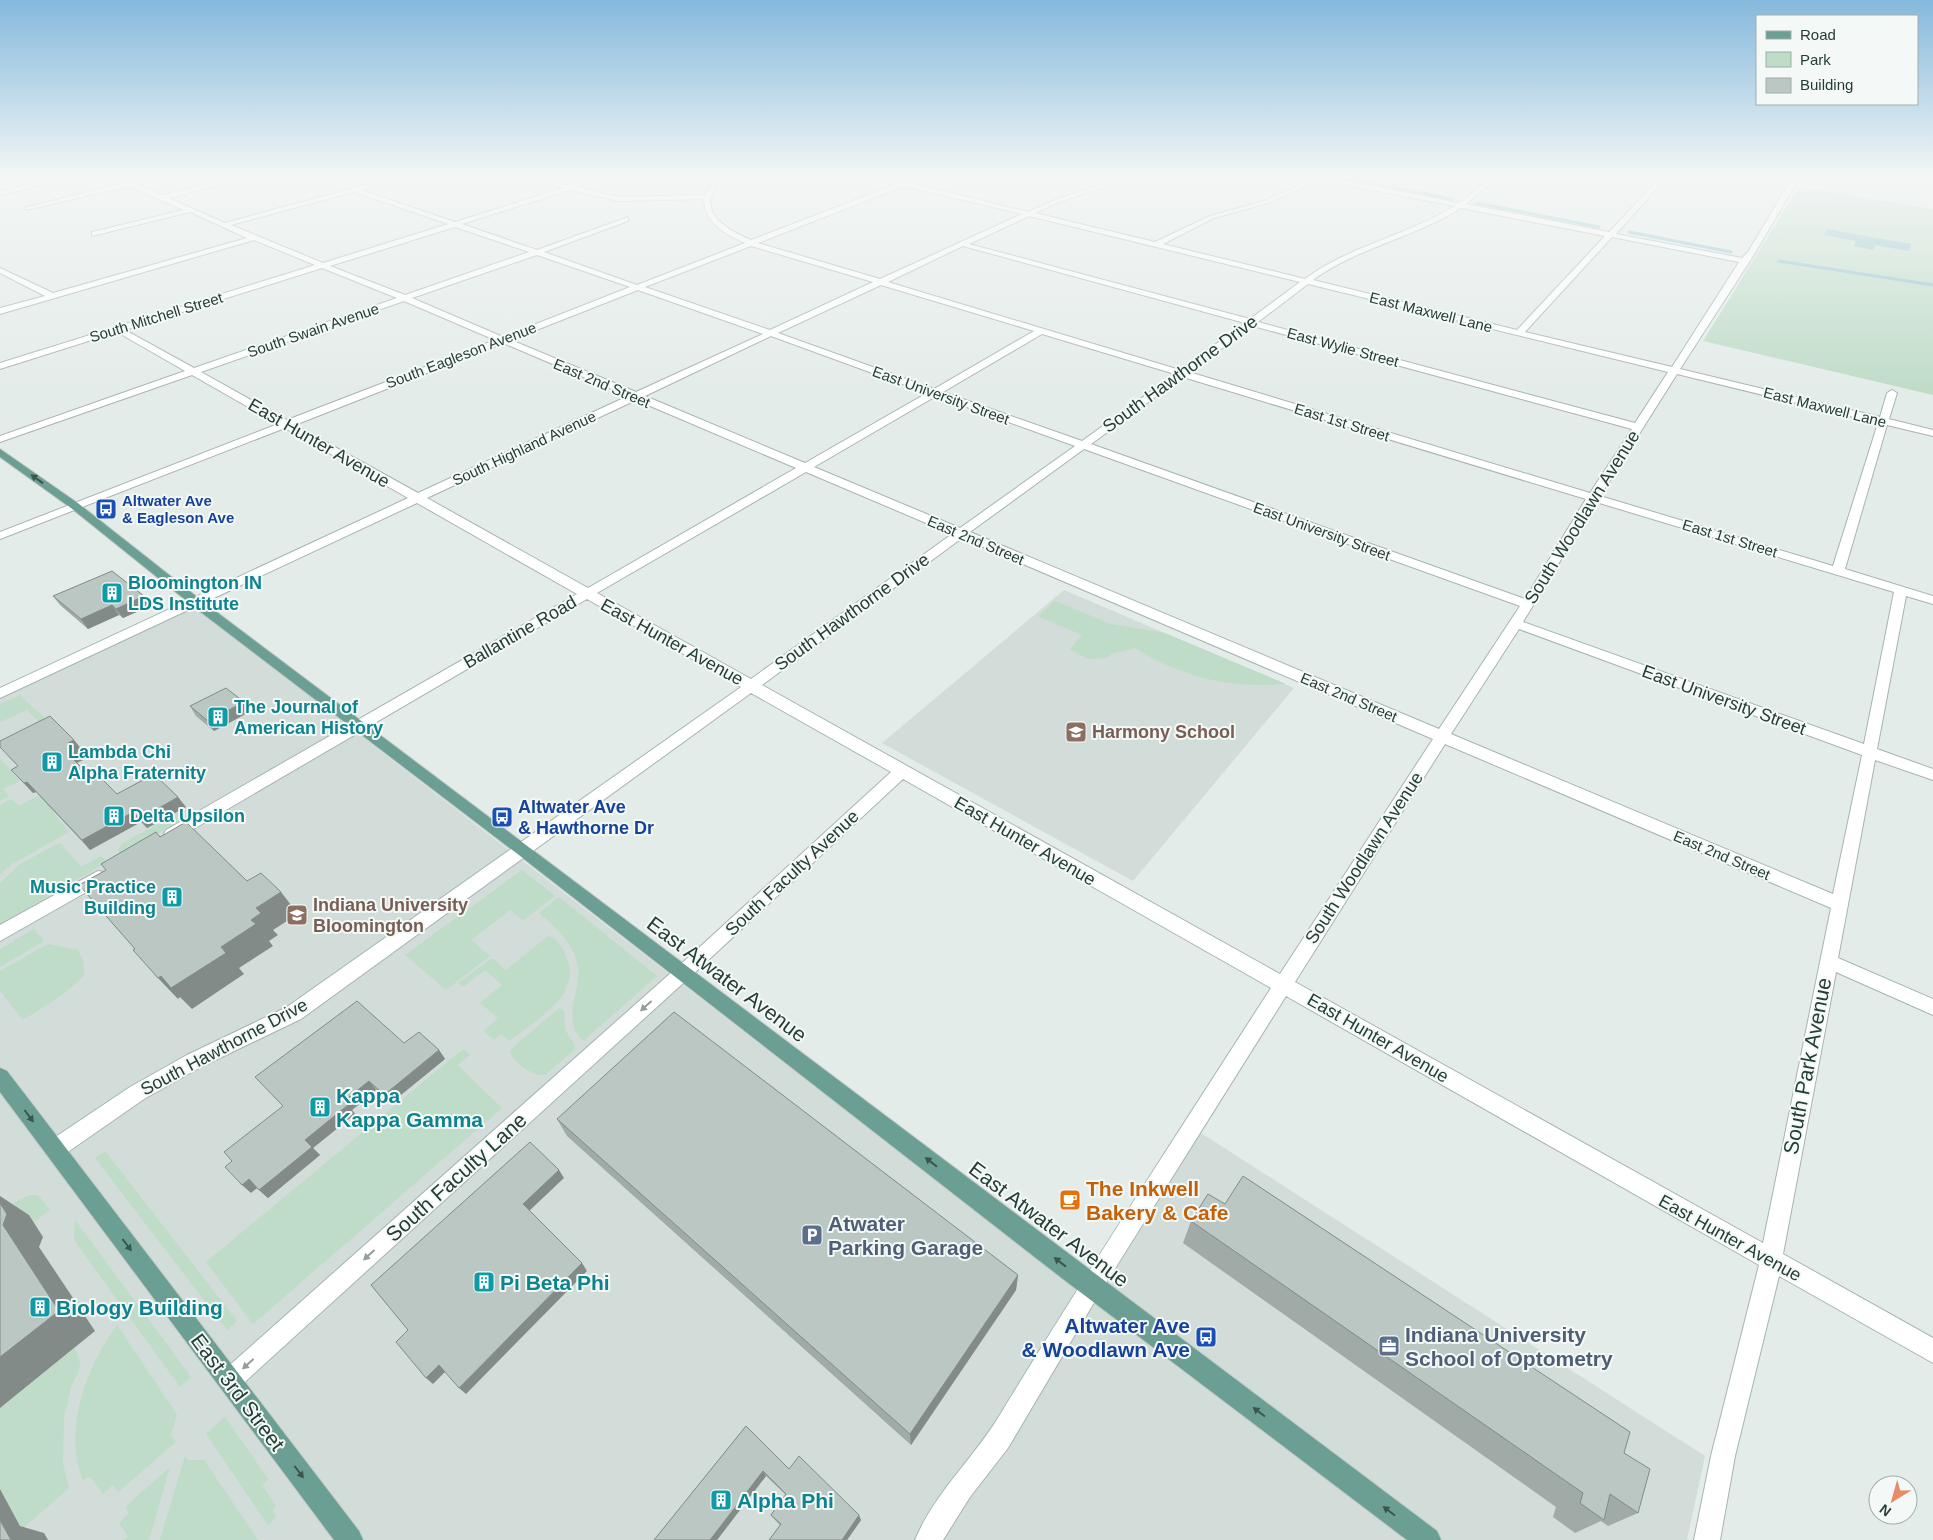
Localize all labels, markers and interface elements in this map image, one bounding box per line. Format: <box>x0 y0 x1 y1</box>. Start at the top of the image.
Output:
legend <box>1756 15 1918 105</box>
text: Road <box>1800 26 1836 43</box>
text: Park <box>1800 51 1831 68</box>
text: Building <box>1800 76 1853 93</box>
street label: South Mitchell Street <box>87 288 225 345</box>
street label: East Maxwell Lane <box>1368 289 1494 335</box>
street label: South Swain Avenue <box>245 299 381 361</box>
street label: South Hawthorne Drive <box>1099 311 1261 437</box>
street label: South Eagleson Avenue <box>383 318 539 392</box>
street label: East Wylie Street <box>1285 324 1401 370</box>
street label: East 2nd Street <box>551 355 654 411</box>
street label: East University Street <box>870 362 1012 428</box>
street label: East Maxwell Lane <box>1762 384 1888 430</box>
street label: East Hunter Avenue <box>245 394 393 492</box>
street label: East 1st Street <box>1292 399 1392 445</box>
street label: South Highland Avenue <box>449 407 599 489</box>
street label: South Woodlawn Avenue <box>1520 427 1644 607</box>
one-way arrow <box>31 474 44 484</box>
place label: Altwater Ave & Eagleson Ave <box>122 492 234 526</box>
bus stop icon: Altwater Ave & Eagleson Ave <box>94 497 118 521</box>
street label: East University Street <box>1251 498 1393 564</box>
street label: East 2nd Street <box>925 512 1028 568</box>
street label: East 1st Street <box>1680 515 1780 561</box>
street label: South Hawthorne Drive <box>771 549 933 675</box>
place label: Bloomington IN LDS Institute <box>128 573 262 614</box>
building icon: Bloomington IN LDS Institute <box>100 581 124 605</box>
street label: Ballantine Road <box>460 592 580 672</box>
street label: East Hunter Avenue <box>597 595 747 689</box>
street label: East University Street <box>1639 661 1809 739</box>
street label: East 2nd Street <box>1298 669 1401 725</box>
place label: The Journal of American History <box>234 697 383 738</box>
building icon: The Journal of American History <box>206 705 230 729</box>
school or university icon: Harmony School <box>1064 720 1088 744</box>
place label: Harmony School <box>1092 722 1235 742</box>
place label: Lambda Chi Alpha Fraternity <box>68 742 206 783</box>
building icon: Lambda Chi Alpha Fraternity <box>40 750 64 774</box>
street label: South Woodlawn Avenue <box>1301 768 1427 948</box>
street label: East Hunter Avenue <box>951 792 1099 890</box>
place label: Altwater Ave & Hawthorne Dr <box>518 797 654 838</box>
building icon: Delta Upsilon <box>102 804 126 828</box>
bus stop icon: Altwater Ave & Hawthorne Dr <box>490 805 514 829</box>
place label: Delta Upsilon <box>130 806 245 826</box>
street label: South Faculty Avenue <box>721 806 863 940</box>
street label: East 2nd Street <box>1671 827 1774 883</box>
place label: Music Practice Building <box>30 877 156 918</box>
building icon: Music Practice Building <box>160 885 184 909</box>
place label: Indiana University Bloomington <box>313 895 468 936</box>
school or university icon: Indiana University Bloomington <box>285 903 309 927</box>
street label: East Atwater Avenue <box>643 912 811 1046</box>
street label: South Park Avenue <box>1779 976 1835 1156</box>
street label: East Hunter Avenue <box>1304 989 1452 1087</box>
street label: South Hawthorne Drive <box>137 994 311 1100</box>
one-way arrow <box>641 1000 653 1012</box>
place label: Kappa Kappa Gamma <box>336 1084 483 1131</box>
building icon: Kappa Kappa Gamma <box>308 1095 332 1119</box>
street label: South Faculty Lane <box>381 1108 531 1246</box>
one-way arrow <box>24 1109 35 1122</box>
one-way arrow <box>925 1157 938 1168</box>
street label: East Atwater Avenue <box>965 1157 1133 1291</box>
place label: The Inkwell Bakery & Cafe <box>1086 1177 1228 1224</box>
cafe icon: The Inkwell Bakery & Cafe <box>1058 1188 1082 1212</box>
street label: East Hunter Avenue <box>1655 1191 1805 1285</box>
place label: Atwater Parking Garage <box>828 1212 983 1259</box>
parking icon: Atwater Parking Garage <box>800 1223 824 1247</box>
one-way arrow <box>122 1238 132 1252</box>
one-way arrow <box>364 1249 376 1261</box>
one-way arrow <box>1053 1257 1066 1268</box>
building icon: Pi Beta Phi <box>472 1270 496 1294</box>
place label: Pi Beta Phi <box>500 1271 610 1294</box>
building icon: Biology Building <box>28 1295 52 1319</box>
place label: Biology Building <box>56 1296 223 1319</box>
place label: Altwater Ave & Woodlawn Ave <box>1022 1314 1190 1361</box>
place label: Indiana University School of Optometry <box>1405 1323 1613 1370</box>
bus stop icon: Altwater Ave & Woodlawn Ave <box>1194 1325 1218 1349</box>
street label: East 3rd Street <box>187 1329 289 1455</box>
office icon: Indiana University School of Optometry <box>1377 1334 1401 1358</box>
one-way arrow <box>242 1358 255 1369</box>
one-way arrow <box>1253 1407 1266 1418</box>
one-way arrow <box>294 1465 305 1478</box>
north arrow <box>1868 1475 1918 1525</box>
building icon: Alpha Phi <box>709 1488 733 1512</box>
place label: Alpha Phi <box>737 1489 834 1512</box>
text: N <box>1876 1501 1894 1520</box>
one-way arrow <box>1383 1505 1396 1516</box>

